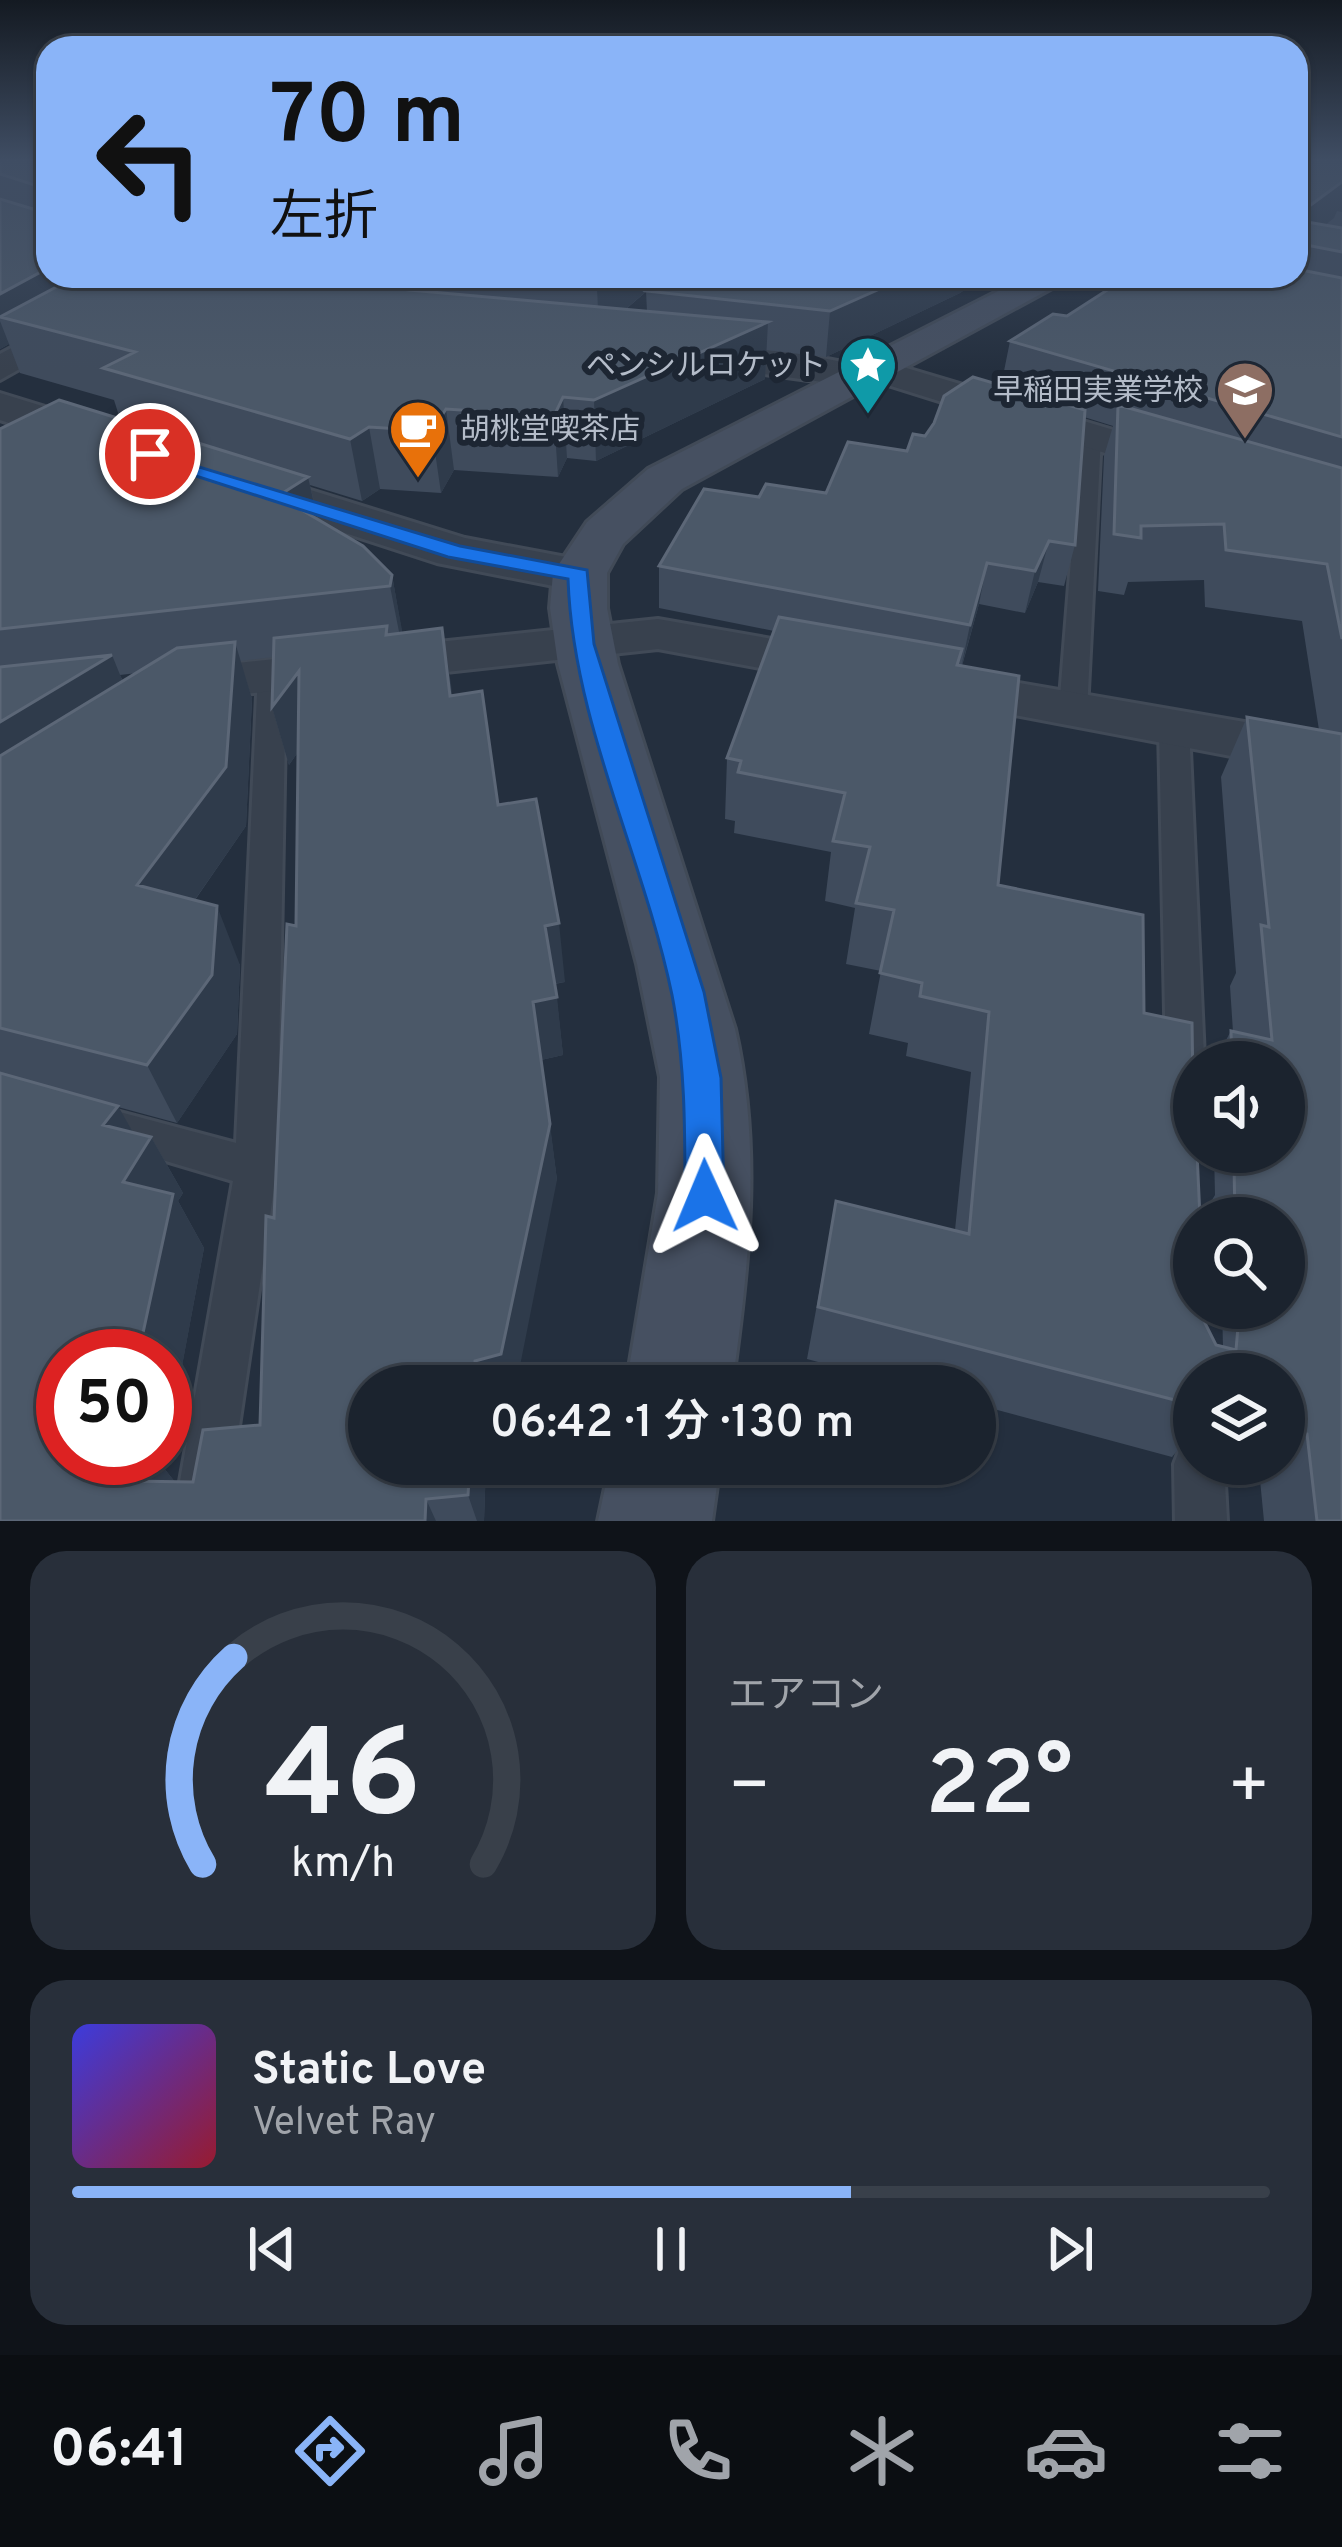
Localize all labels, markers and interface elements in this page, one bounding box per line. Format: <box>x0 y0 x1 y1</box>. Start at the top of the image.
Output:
text: 70 m <box>270 67 465 173</box>
icon: left <box>72 84 228 240</box>
text: 左折 <box>270 186 378 255</box>
place icon: ペンシルロケット <box>837 334 899 416</box>
place label: ペンシルロケット <box>586 349 826 386</box>
school or university icon: 早稲田実業学校 <box>1214 359 1276 441</box>
place label: 早稲田実業学校 <box>993 374 1203 411</box>
cafe icon: 胡桃堂喫茶店 <box>387 398 449 480</box>
pin <box>99 403 201 505</box>
place label: 胡桃堂喫茶店 <box>460 413 640 450</box>
icon: arrive <box>117 421 183 487</box>
map controls <box>1173 1041 1305 1485</box>
button: sound <box>1173 1041 1305 1173</box>
position arrow <box>642 1133 768 1259</box>
button: search <box>1173 1197 1305 1329</box>
speed limit sign: 50 <box>36 1329 192 1485</box>
button: layers <box>1173 1353 1305 1485</box>
text: 06:42 · 1 分 · 130 m <box>490 1396 854 1453</box>
text: エアコン <box>728 1673 884 1722</box>
text: 46 <box>265 1703 421 1861</box>
text: 22° <box>925 1733 1073 1846</box>
text: − <box>728 1748 771 1831</box>
text: + <box>1227 1748 1270 1831</box>
text: km/h <box>291 1837 395 1891</box>
text: Static Love <box>252 2043 486 2100</box>
text: Velvet Ray <box>252 2100 436 2149</box>
icon: previous <box>239 2216 305 2282</box>
icon: pause <box>638 2216 704 2282</box>
icon: next <box>1037 2216 1103 2282</box>
icon: directions <box>288 2409 372 2493</box>
icon: music <box>472 2409 556 2493</box>
icon: phone <box>656 2409 740 2493</box>
icon: climate <box>840 2409 924 2493</box>
icon: car <box>1024 2409 1108 2493</box>
icon: filters <box>1208 2409 1292 2493</box>
text: 06:41 <box>50 2417 188 2486</box>

